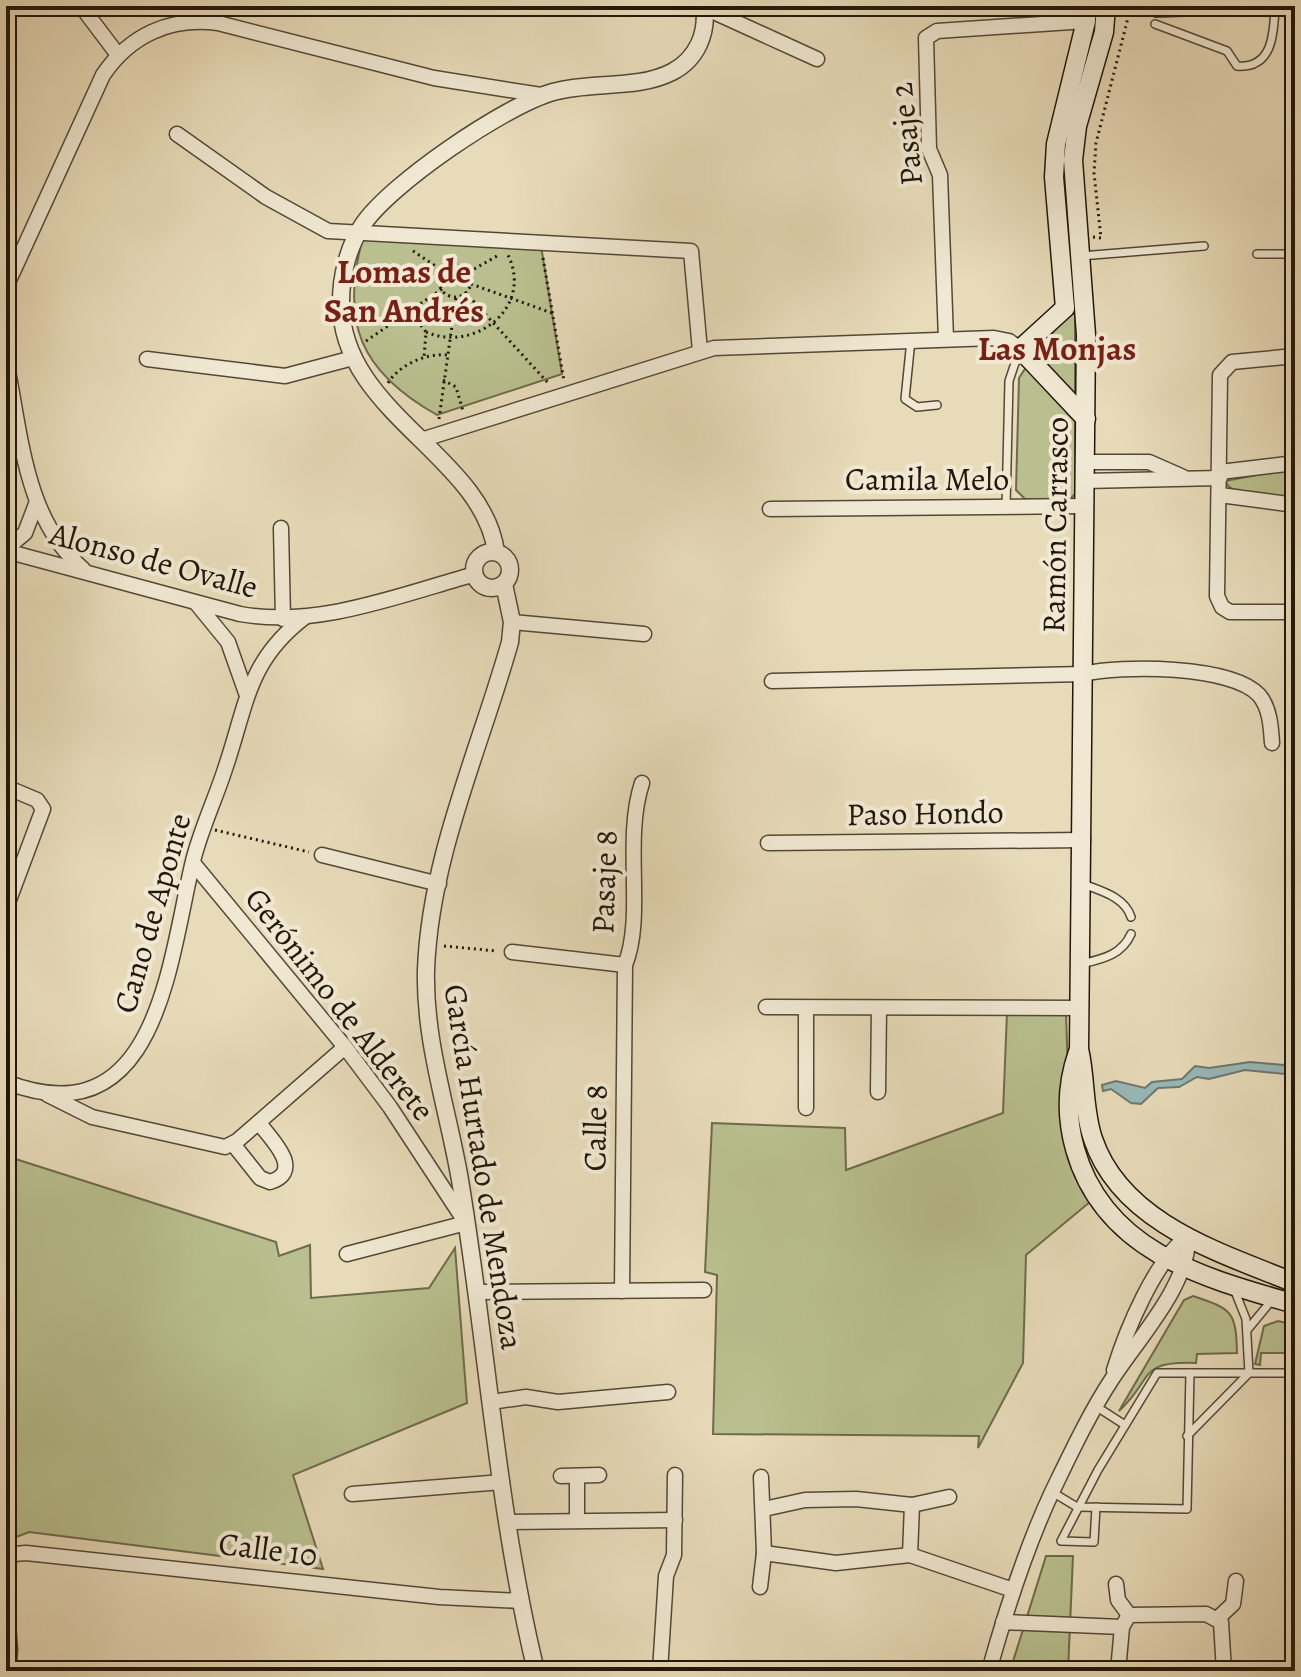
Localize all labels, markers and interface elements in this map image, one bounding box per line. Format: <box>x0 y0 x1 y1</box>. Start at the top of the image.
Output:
street label: Pasaje 2 <box>879 80 933 188</box>
district label: Lomas de San Andrés <box>324 248 484 334</box>
district label: Las Monjas <box>978 325 1136 372</box>
street label: Ramón Carrasco <box>1031 417 1079 633</box>
street label: Camila Melo <box>845 457 1009 501</box>
street label: Alonso de Ovalle <box>44 511 263 609</box>
street label: Paso Hondo <box>846 790 1004 836</box>
street label: Cano de Aponte <box>102 808 202 1018</box>
street label: Pasaje 8 <box>580 829 628 935</box>
street label: Gerónimo de Alderete <box>235 878 445 1130</box>
street label: García Hurtado de Mendoza <box>433 981 535 1353</box>
street label: Calle 8 <box>572 1084 618 1172</box>
street label: Calle 10 <box>216 1521 320 1577</box>

